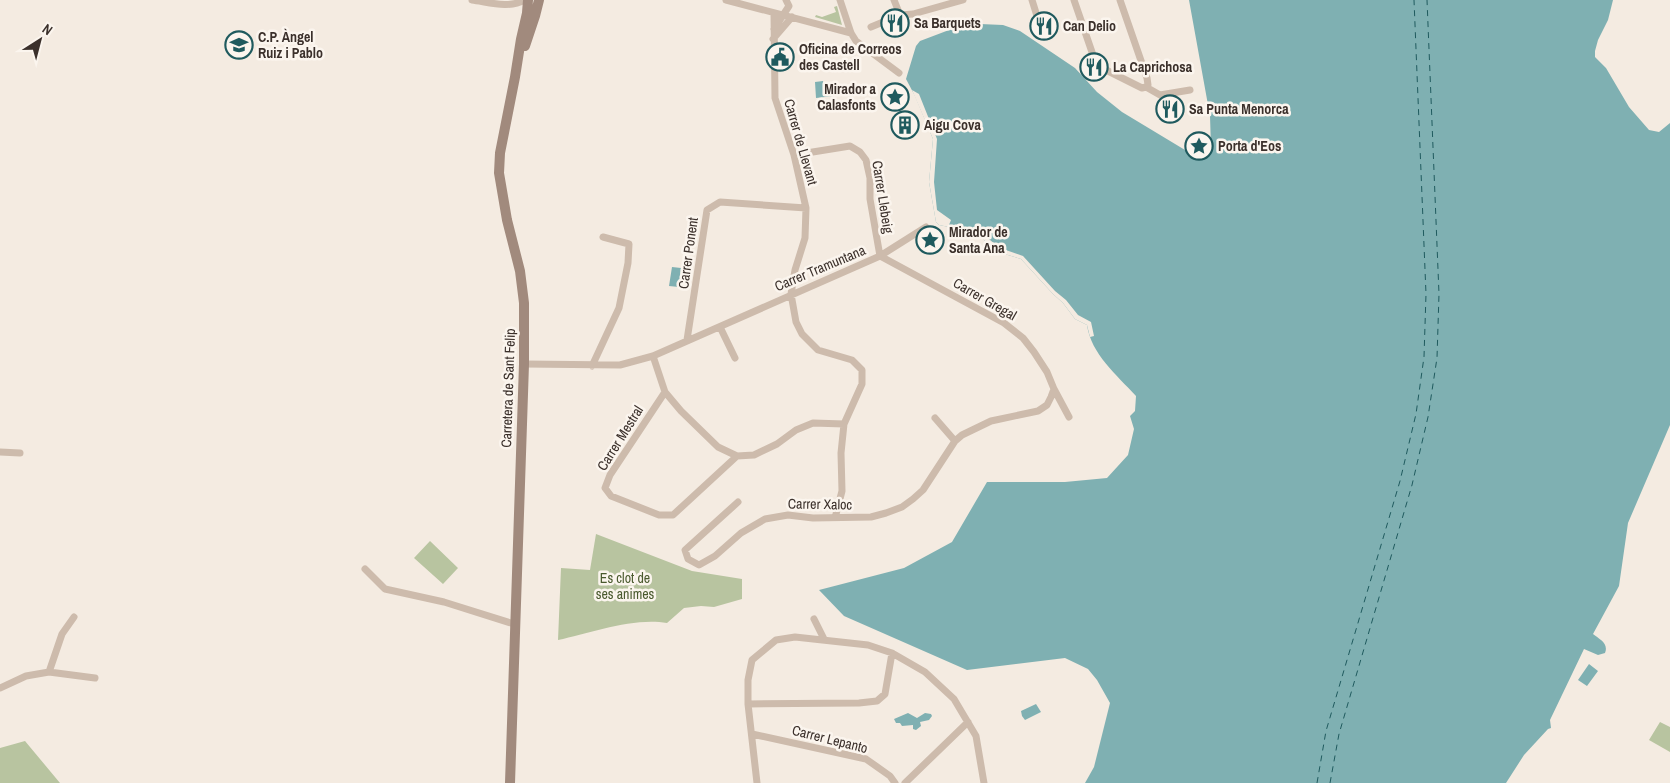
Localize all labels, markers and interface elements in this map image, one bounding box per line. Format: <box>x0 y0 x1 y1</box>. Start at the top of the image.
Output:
restaurant icon: Sa Barquets <box>880 8 910 38</box>
restaurant icon: Can Delio <box>1029 11 1059 41</box>
place label: Sa Barquets <box>914 14 981 32</box>
north arrow <box>15 15 65 65</box>
place label: Can Delio <box>1063 17 1116 35</box>
text: N <box>39 20 56 39</box>
place label: C.P. Àngel Ruiz i Pablo <box>258 28 323 62</box>
school or university icon: C.P. Àngel Ruiz i Pablo <box>224 30 254 60</box>
place label: Oficina de Correos des Castell <box>799 40 902 74</box>
public building icon: Oficina de Correos des Castell <box>765 42 795 72</box>
restaurant icon: La Caprichosa <box>1079 52 1109 82</box>
place label: La Caprichosa <box>1113 58 1193 76</box>
place label: Mirador a Calasfonts <box>817 80 877 114</box>
place icon: Mirador a Calasfonts <box>880 82 910 112</box>
restaurant icon: Sa Punta Menorca <box>1155 94 1185 124</box>
street label: Carrer de Llevant <box>780 97 822 187</box>
place label: Sa Punta Menorca <box>1189 100 1289 118</box>
building icon: Aigu Cova <box>890 110 920 140</box>
place label: Aigu Cova <box>924 116 981 134</box>
place icon: Porta d'Eos <box>1184 131 1214 161</box>
place label: Porta d'Eos <box>1218 137 1281 155</box>
street label: Carrer Llebeig <box>868 159 898 235</box>
street label: Carrer Ponent <box>674 216 702 290</box>
place label: Mirador de Santa Ana <box>949 223 1008 257</box>
place icon: Mirador de Santa Ana <box>915 225 945 255</box>
street label: Carrer Tramuntana <box>772 241 869 295</box>
street label: Carrer Gregal <box>950 274 1020 324</box>
street label: Carretera de Sant Felip <box>497 328 519 448</box>
street label: Carrer Mestral <box>593 402 647 474</box>
street label: Carrer Xaloc <box>788 494 853 514</box>
park label: Es clot de ses animes <box>596 569 655 603</box>
street label: Carrer Lepanto <box>790 721 870 757</box>

